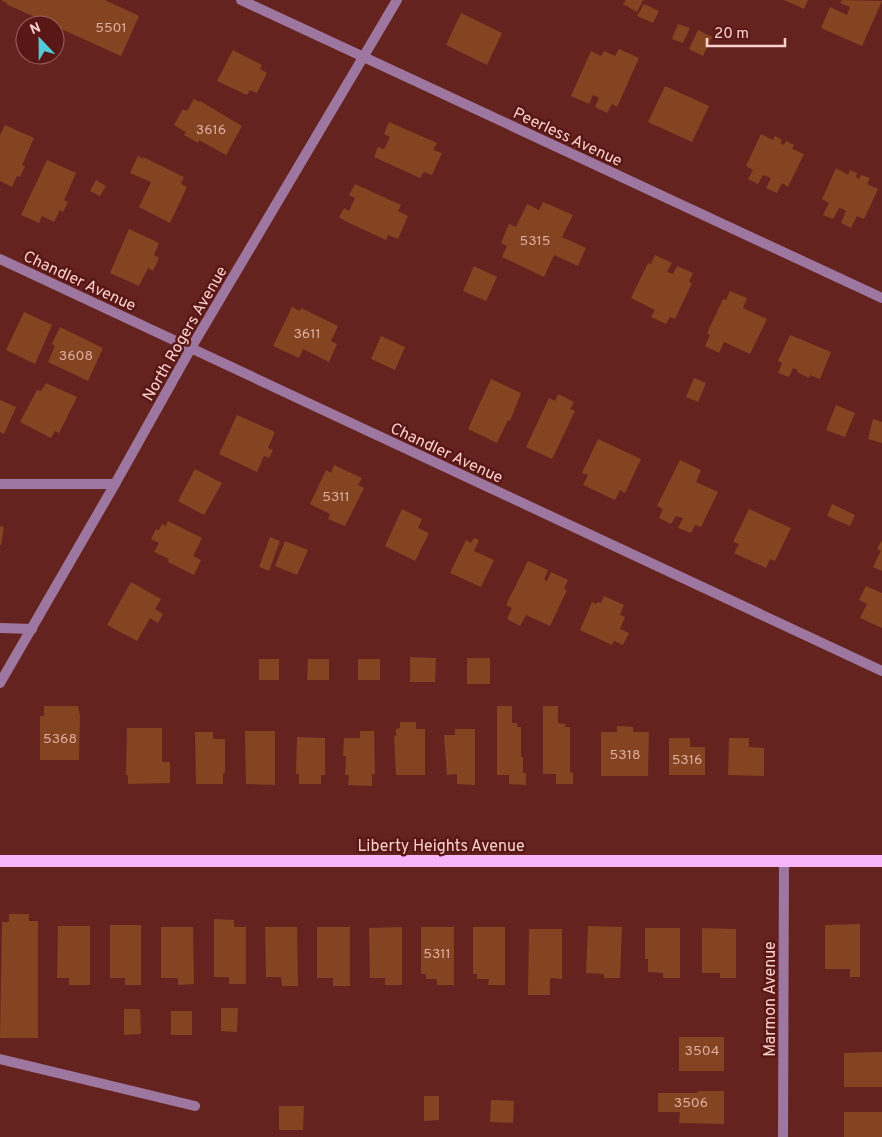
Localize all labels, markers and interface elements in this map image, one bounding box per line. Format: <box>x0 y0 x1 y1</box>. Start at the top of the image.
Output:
north arrow <box>15 15 65 65</box>
scale bar <box>707 15 784 47</box>
text: N <box>28 20 44 39</box>
house number: 5501 <box>95 20 127 37</box>
text: 20 m <box>714 25 749 44</box>
street label: Peerless Avenue <box>509 104 625 172</box>
house number: 3616 <box>196 122 226 139</box>
house number: 5315 <box>519 233 551 250</box>
street label: Chandler Avenue <box>20 247 139 317</box>
street label: North Rogers Avenue <box>139 263 233 405</box>
house number: 3611 <box>293 326 321 343</box>
house number: 3608 <box>59 348 93 365</box>
street label: Chandler Avenue <box>387 419 506 489</box>
house number: 5311 <box>322 489 350 506</box>
house number: 5368 <box>43 731 77 748</box>
house number: 5318 <box>610 747 640 764</box>
house number: 5316 <box>672 752 702 769</box>
street label: Liberty Heights Avenue <box>357 837 525 857</box>
street label: Marmon Avenue <box>761 941 781 1057</box>
house number: 5311 <box>423 946 451 963</box>
house number: 3504 <box>685 1043 719 1060</box>
house number: 3506 <box>674 1095 708 1112</box>

